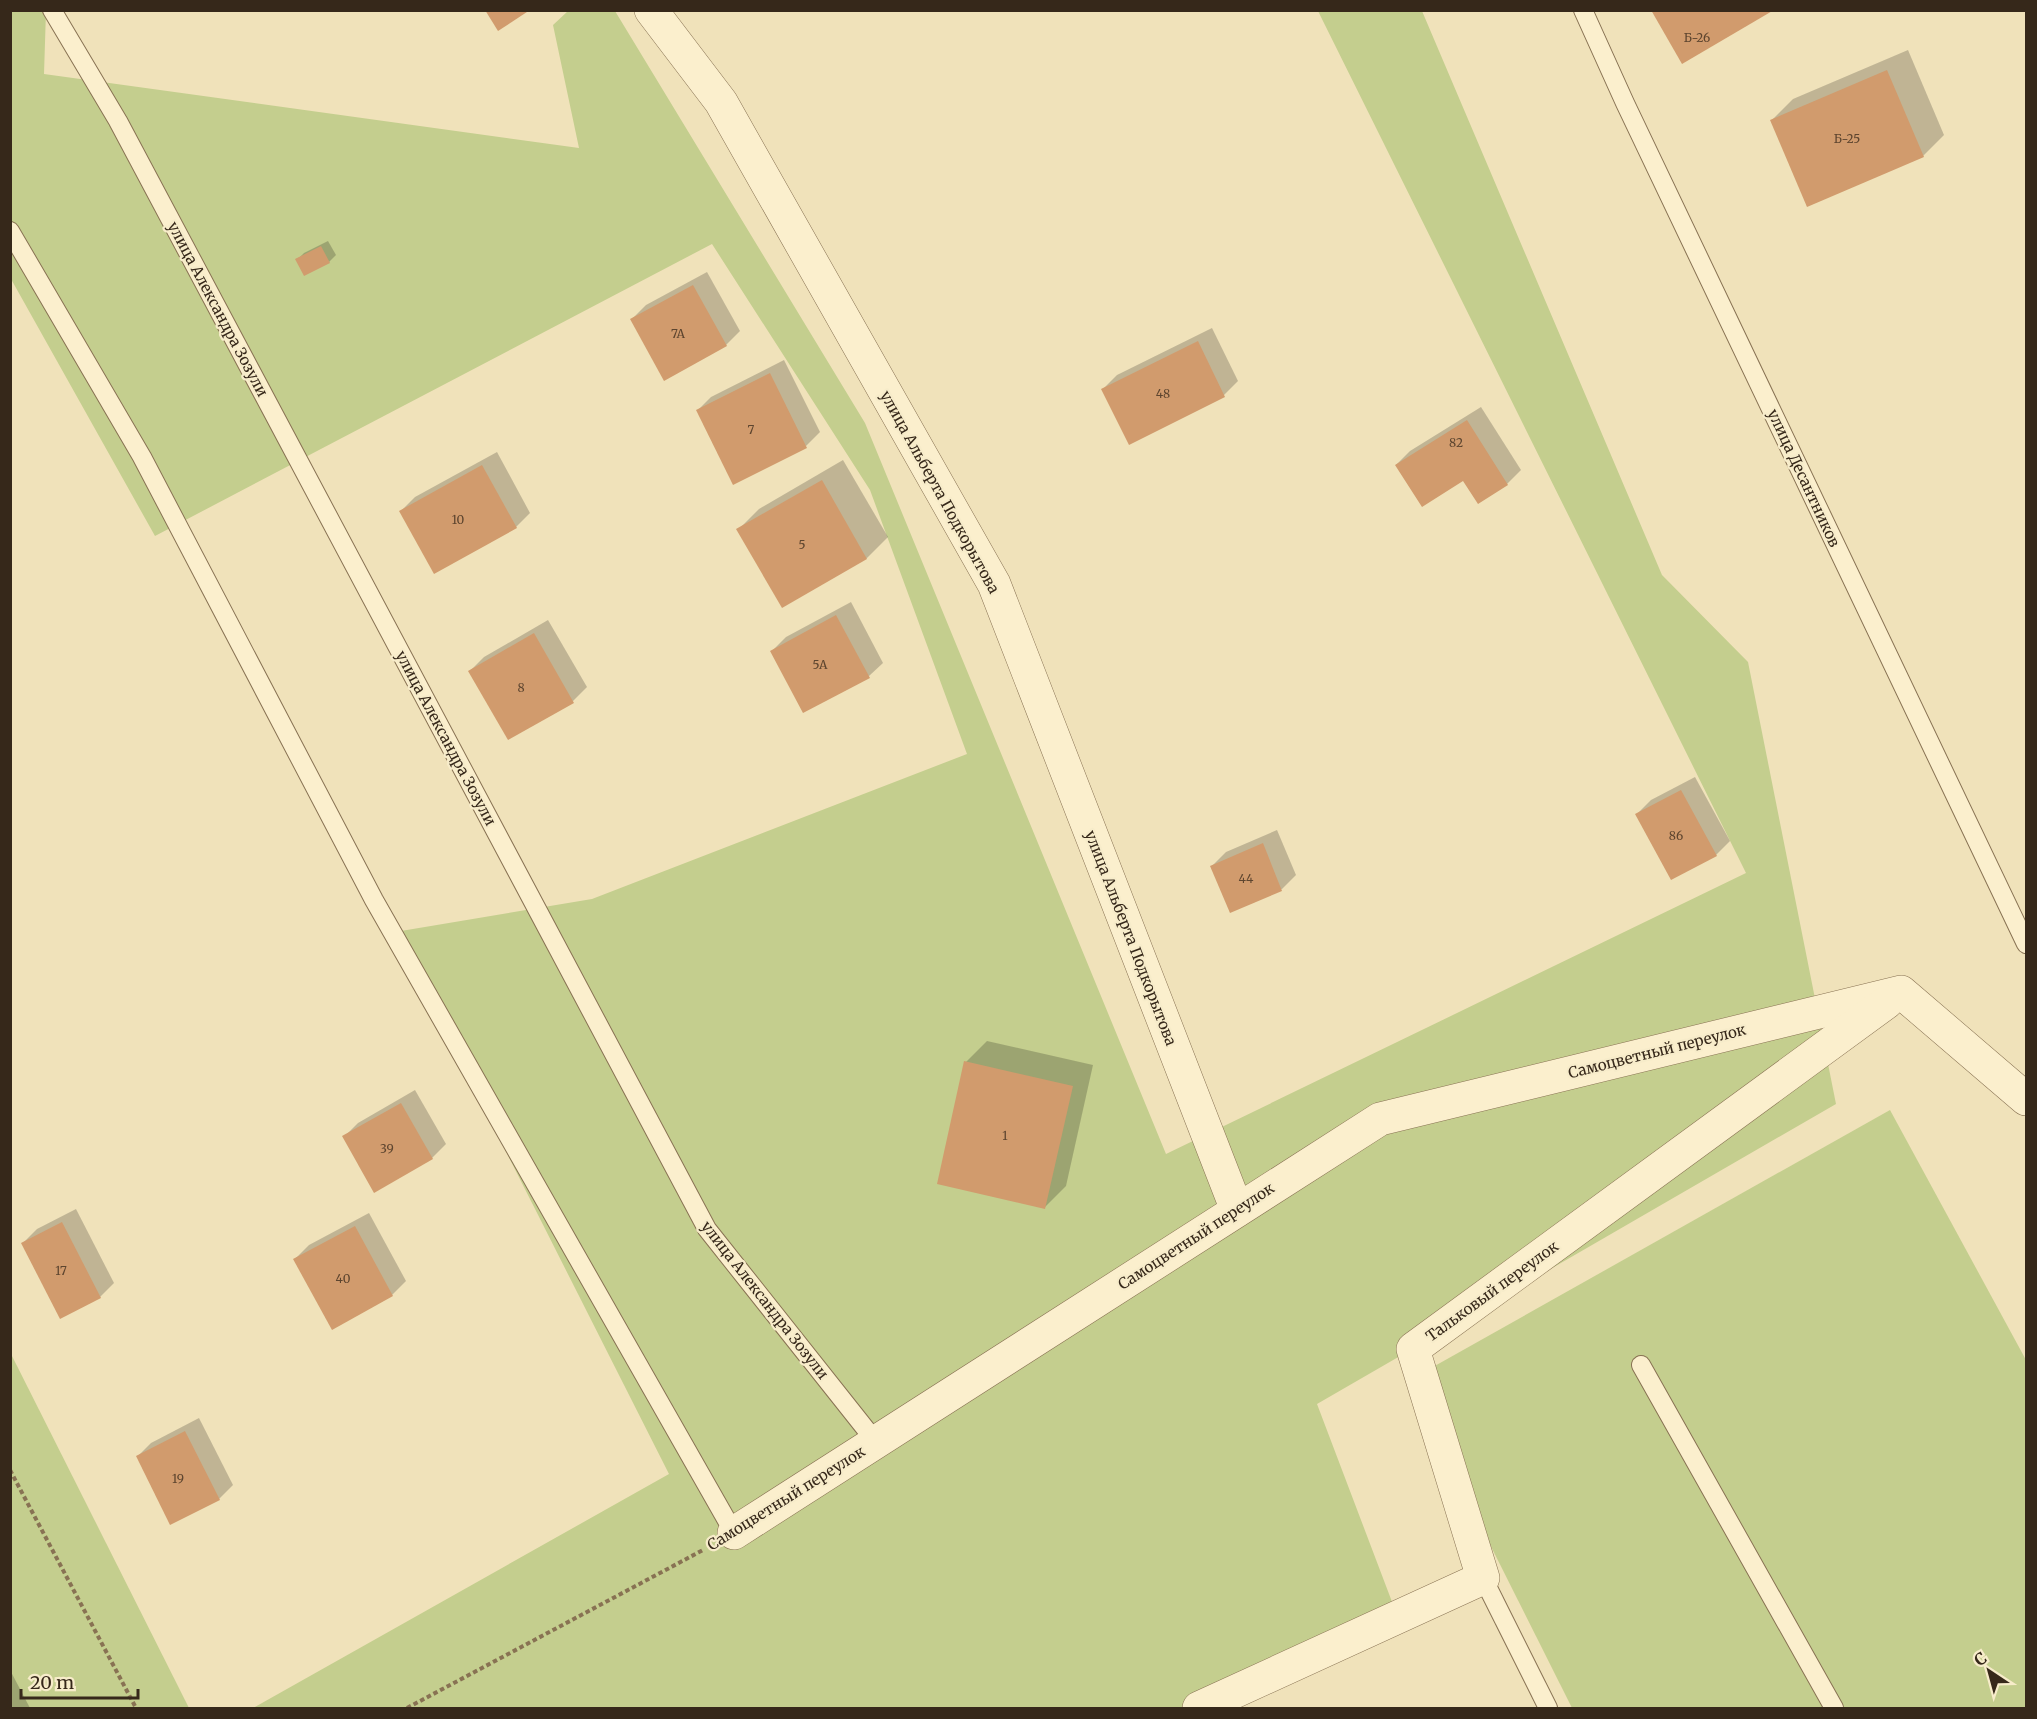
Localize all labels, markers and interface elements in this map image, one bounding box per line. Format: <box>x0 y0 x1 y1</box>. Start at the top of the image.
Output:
house number: Б-26 <box>1684 30 1710 45</box>
house number: Б-25 <box>1834 131 1860 146</box>
street label: улица Александра Зозули <box>164 218 272 400</box>
house number: 7А <box>671 326 686 341</box>
house number: 48 <box>1156 386 1170 401</box>
street label: улица Альберта Подкорытова <box>876 387 1004 597</box>
street label: улица Десантников <box>1764 406 1844 550</box>
house number: 7 <box>748 422 755 437</box>
house number: 82 <box>1449 435 1463 450</box>
house number: 10 <box>452 512 465 527</box>
house number: 5 <box>798 537 806 552</box>
street label: улица Александра Зозули <box>392 647 500 829</box>
house number: 5А <box>812 657 828 672</box>
house number: 8 <box>517 680 525 695</box>
street label: улица Альберта Подкорытова <box>1081 828 1181 1048</box>
house number: 86 <box>1669 828 1683 843</box>
house number: 44 <box>1239 871 1254 886</box>
street label: Самоцветный переулок <box>1566 1020 1748 1082</box>
house number: 1 <box>1002 1128 1008 1143</box>
house number: 39 <box>380 1141 394 1156</box>
street label: Самоцветный переулок <box>1114 1178 1278 1294</box>
street label: улица Александра Зозули <box>697 1217 833 1383</box>
street label: Тальковый переулок <box>1422 1236 1562 1346</box>
house number: 17 <box>55 1263 67 1278</box>
house number: 40 <box>336 1271 351 1286</box>
street label: Самоцветный переулок <box>704 1441 869 1554</box>
house number: 19 <box>172 1471 184 1486</box>
north arrow <box>1959 1641 2019 1701</box>
text: С <box>1970 1648 1990 1670</box>
scale bar <box>21 1662 138 1700</box>
text: 20 m <box>30 1671 74 1694</box>

